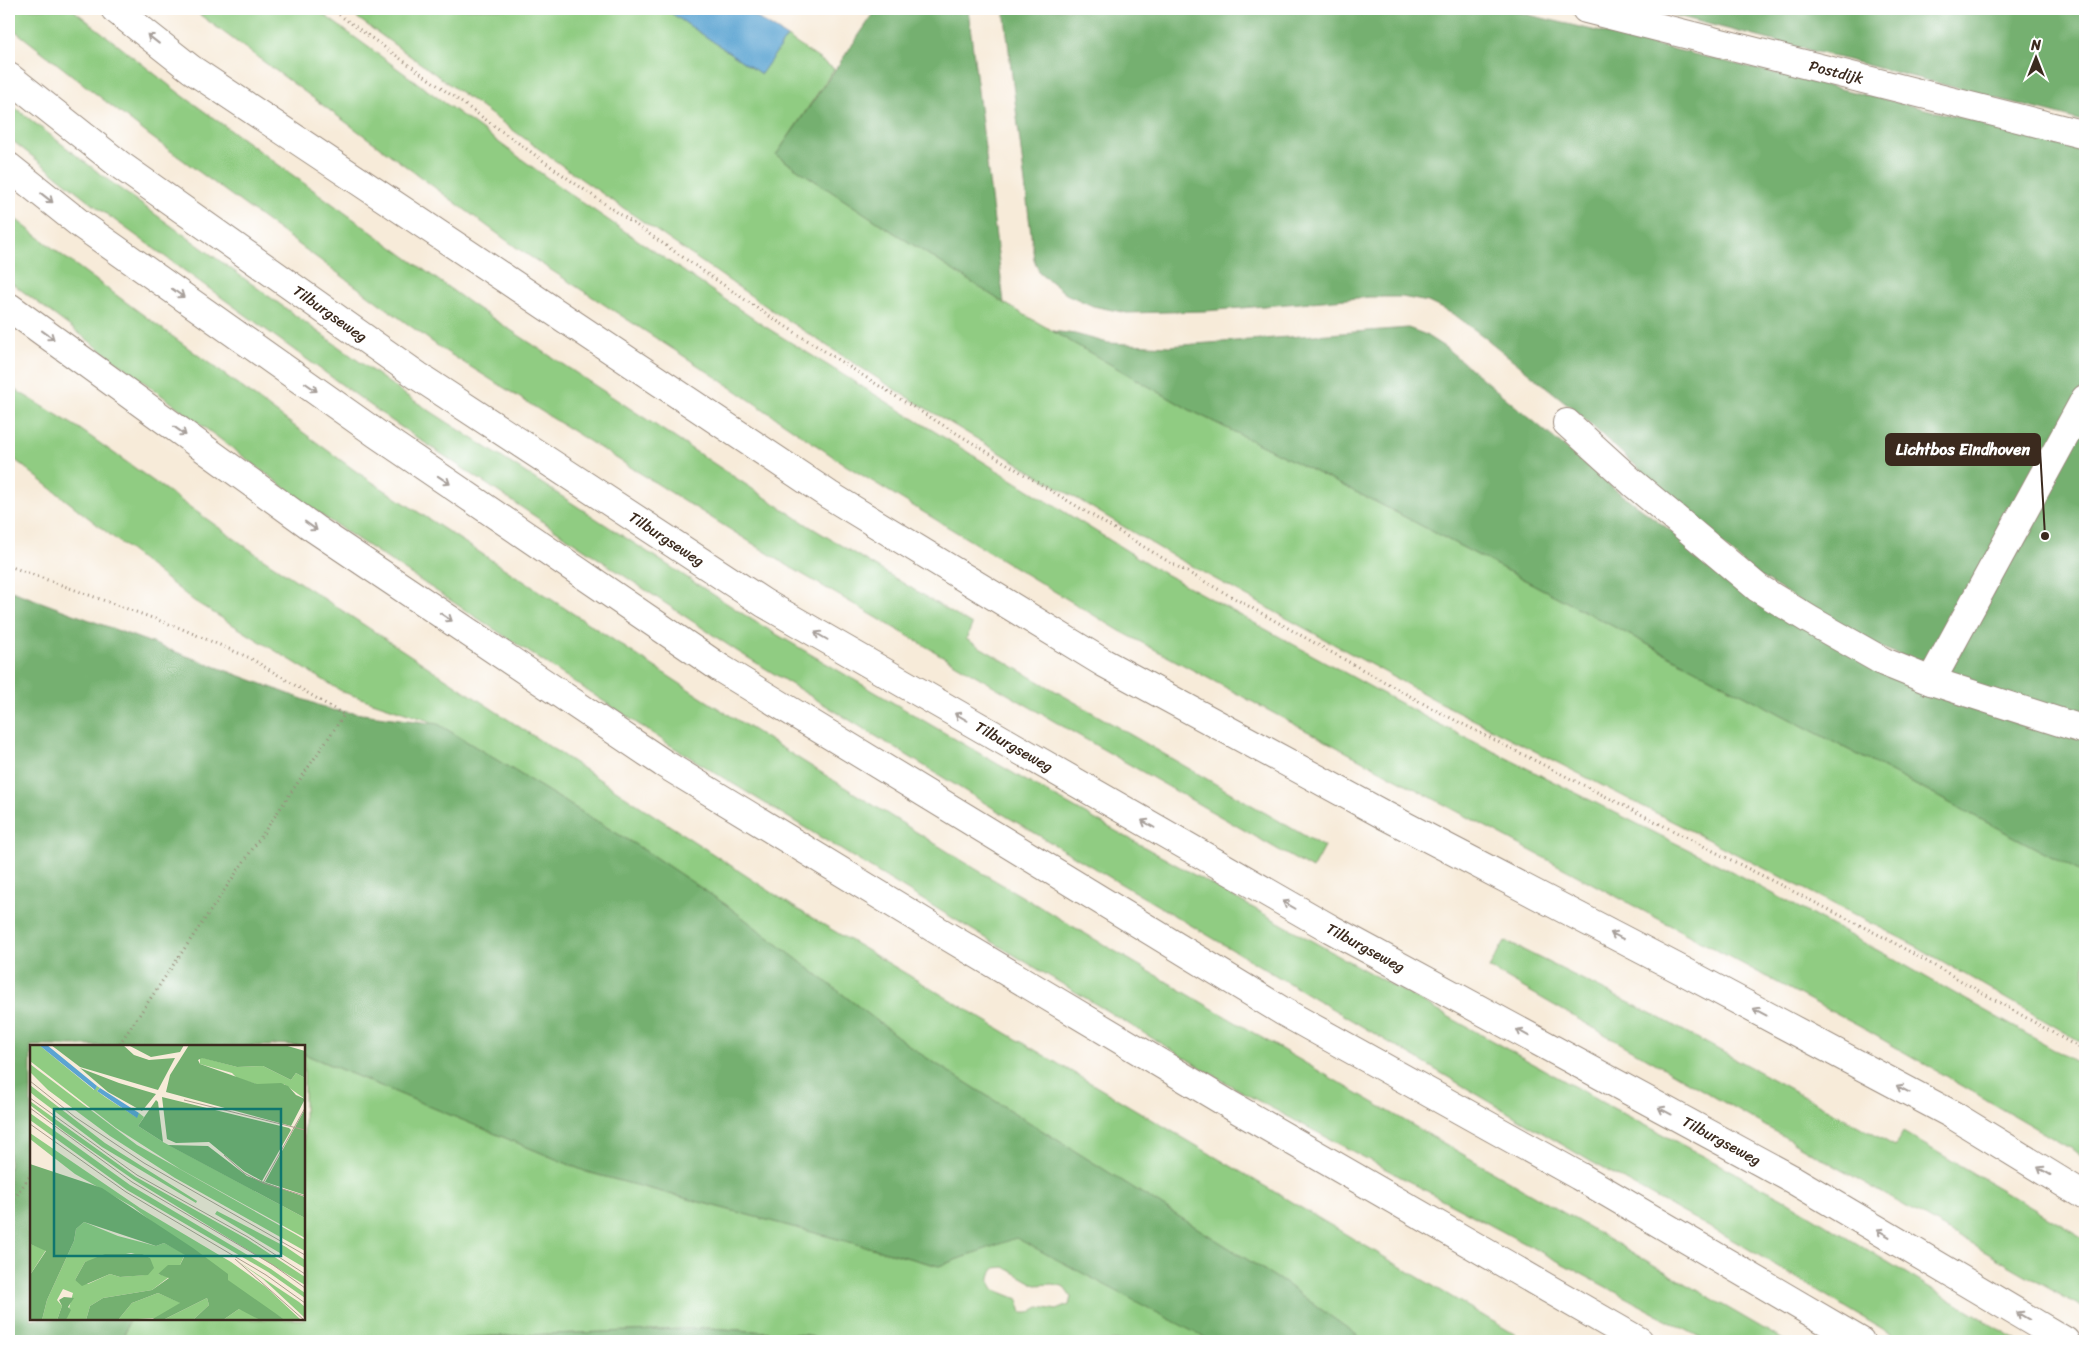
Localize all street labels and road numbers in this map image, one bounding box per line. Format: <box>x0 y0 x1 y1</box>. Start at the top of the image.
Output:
street label: Postdijk <box>1806 53 1866 92</box>
street label: Tilburgseweg <box>287 278 373 350</box>
street label: Tilburgseweg <box>623 504 710 574</box>
street label: Tilburgseweg <box>970 714 1058 780</box>
street label: Tilburgseweg <box>1321 916 1410 980</box>
street label: Tilburgseweg <box>1677 1109 1766 1173</box>

